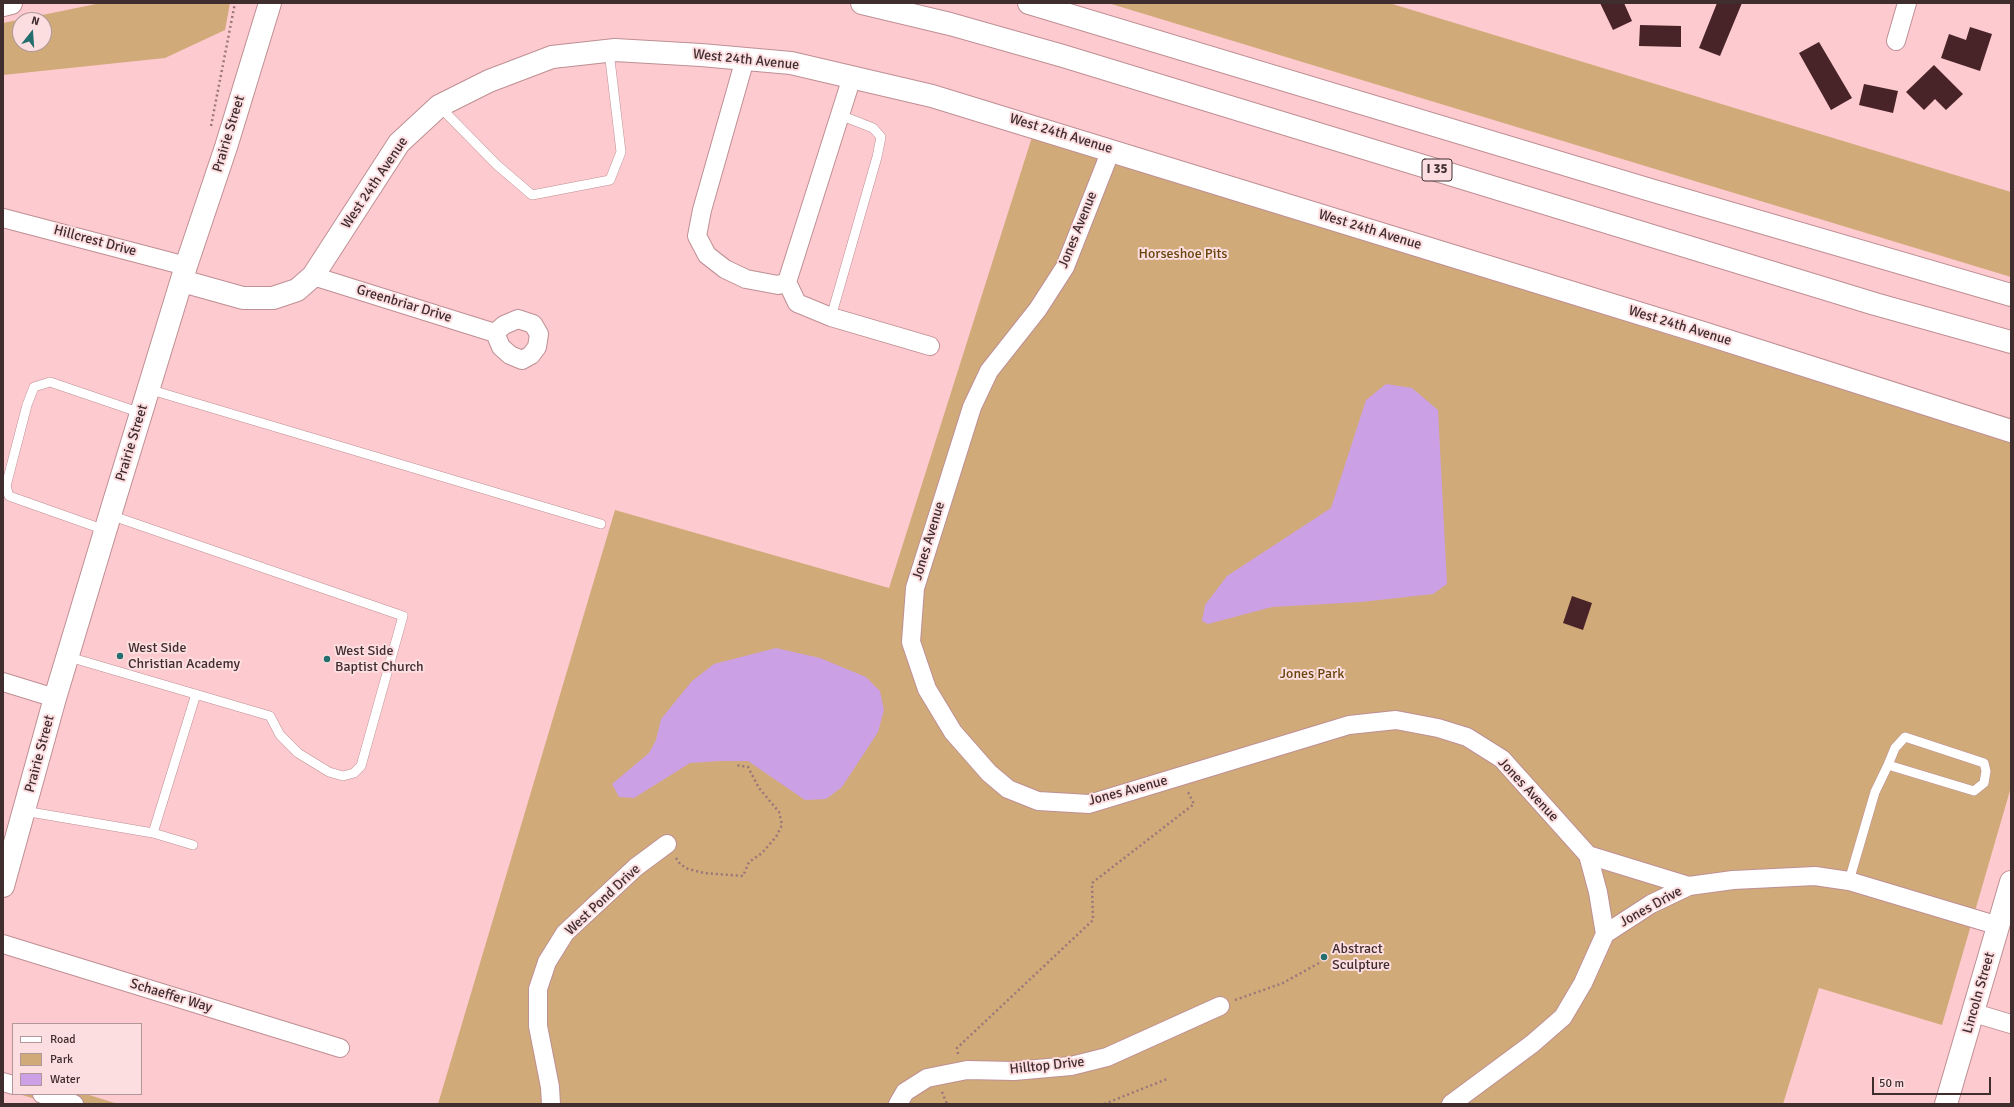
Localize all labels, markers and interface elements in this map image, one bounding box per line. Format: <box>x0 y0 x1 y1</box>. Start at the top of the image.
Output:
north arrow <box>12 12 52 52</box>
text: N <box>30 14 41 28</box>
street label: West 24th Avenue <box>692 46 800 74</box>
street label: Prairie Street <box>209 94 249 174</box>
street label: West 24th Avenue <box>1007 110 1115 158</box>
street label: West 24th Avenue <box>338 134 412 232</box>
road number: I 35 <box>1422 159 1452 181</box>
street label: Jones Avenue <box>1055 189 1101 271</box>
street label: West 24th Avenue <box>1316 206 1424 254</box>
street label: Hillcrest Drive <box>52 222 138 260</box>
park label: Horseshoe Pits <box>1139 246 1227 262</box>
street label: Greenbriar Drive <box>354 282 454 326</box>
street label: West 24th Avenue <box>1626 302 1734 350</box>
street label: Prairie Street <box>112 403 152 483</box>
street label: Jones Avenue <box>909 500 949 582</box>
place label: West Side Christian Academy <box>128 640 240 672</box>
place label: West Side Baptist Church <box>335 643 424 676</box>
marker: West Side Christian Academy <box>115 651 125 661</box>
marker: West Side Baptist Church <box>322 654 332 664</box>
park label: Jones Park <box>1280 666 1344 682</box>
street label: Prairie Street <box>22 713 58 795</box>
street label: Jones Avenue <box>1494 755 1562 825</box>
street label: Jones Avenue <box>1087 772 1169 810</box>
street label: West Pond Drive <box>562 861 644 939</box>
street label: Jones Drive <box>1617 883 1685 931</box>
place label: Abstract Sculpture <box>1332 941 1390 974</box>
street label: Lincoln Street <box>1959 951 1999 1035</box>
marker: Abstract Sculpture <box>1319 952 1329 962</box>
street label: Schaeffer Way <box>128 976 214 1016</box>
legend <box>12 1023 142 1095</box>
text: Road <box>50 1032 76 1047</box>
text: Park <box>50 1052 73 1067</box>
street label: Hilltop Drive <box>1009 1054 1085 1078</box>
scale bar <box>1874 1069 1993 1095</box>
text: Water <box>50 1072 80 1087</box>
text: 50 m <box>1879 1076 1904 1091</box>

